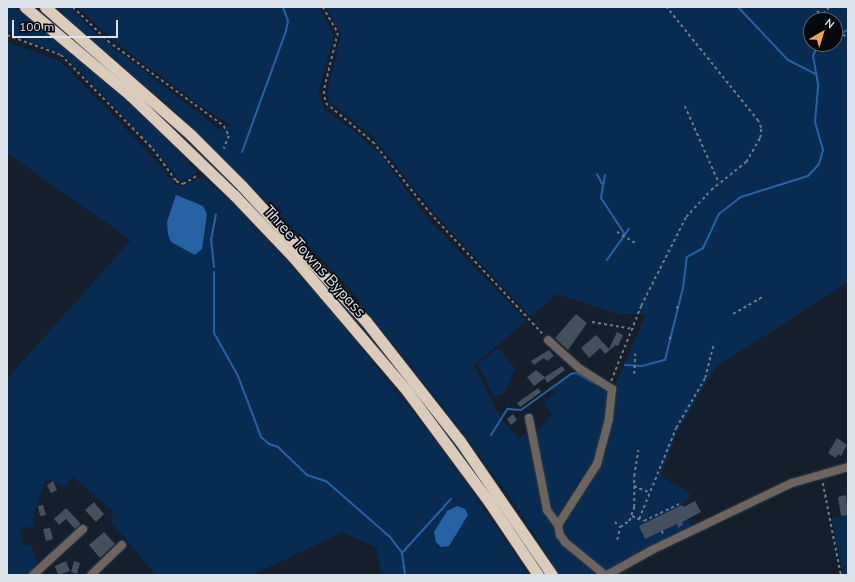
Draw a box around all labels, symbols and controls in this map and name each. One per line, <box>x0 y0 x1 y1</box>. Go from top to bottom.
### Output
scale bar <box>14 12 120 38</box>
north arrow <box>803 12 843 52</box>
text: N <box>822 15 837 31</box>
text: 100 m <box>19 19 54 34</box>
street label: Three Towns Bypass <box>260 201 370 321</box>

